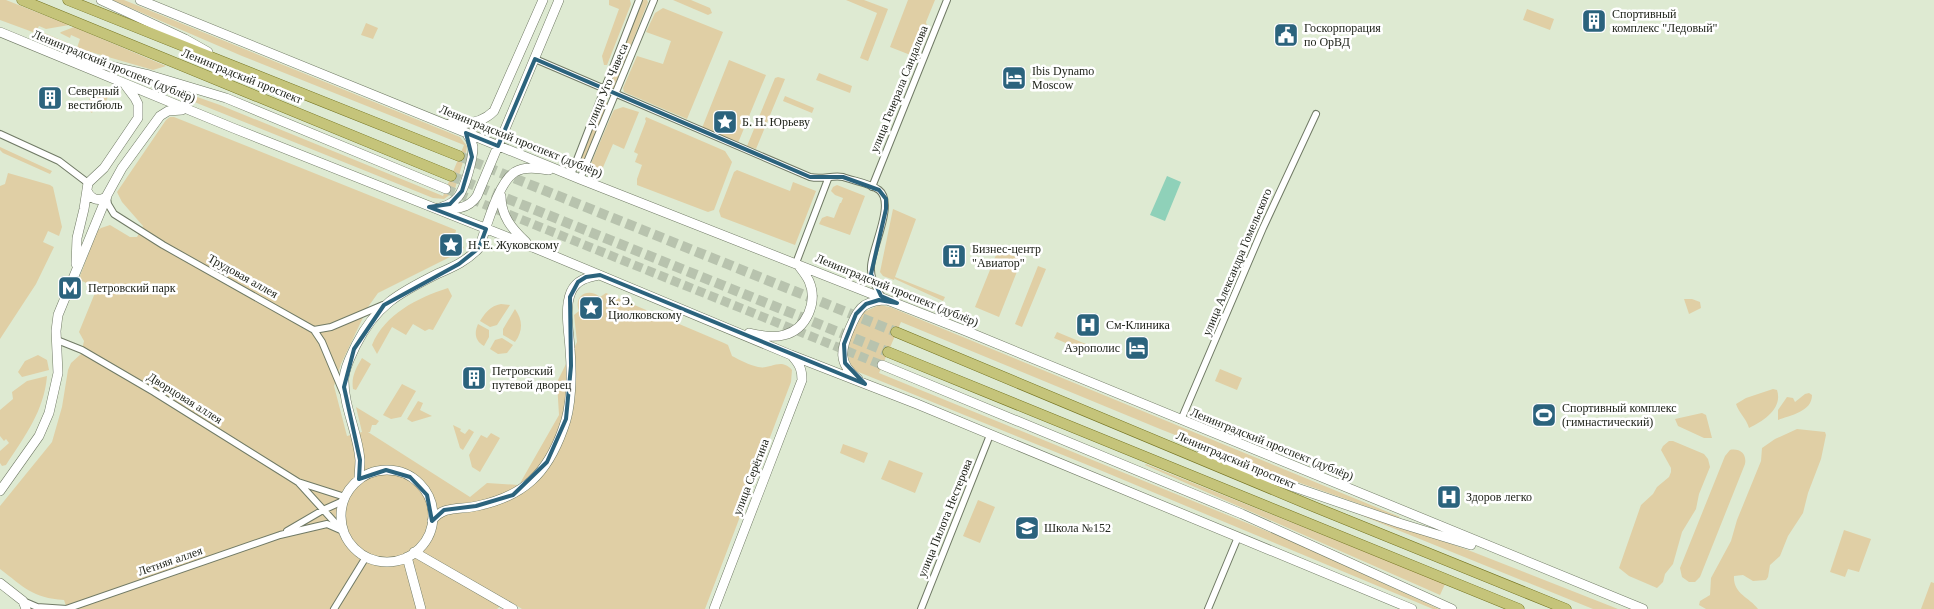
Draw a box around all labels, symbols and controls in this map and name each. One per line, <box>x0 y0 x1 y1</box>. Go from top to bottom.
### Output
place label: Спортивный комплекс "Ледовый" <box>1612 7 1718 35</box>
building icon: Спортивный комплекс "Ледовый" <box>1581 8 1607 34</box>
place label: Госкорпорация по ОрВД <box>1304 21 1381 49</box>
public building icon: Госкорпорация по ОрВД <box>1273 22 1299 48</box>
street label: улица Генерала Сандалова <box>867 23 931 154</box>
street label: Ленинградский проспект (дублёр) <box>30 27 198 105</box>
street label: улица Уго Чавеса <box>583 41 631 129</box>
street label: Ленинградский проспект <box>180 45 305 107</box>
place label: Ibis Dynamo Moscow <box>1032 64 1094 92</box>
hotel icon: Ibis Dynamo Moscow <box>1001 65 1027 91</box>
place label: Cеверный вестибюль <box>68 84 123 112</box>
building icon: Cеверный вестибюль <box>37 85 63 111</box>
street label: Ленинградский проспект (дублёр) <box>437 102 605 180</box>
place icon: Б. Н. Юрьеву <box>712 109 738 135</box>
place label: Б. Н. Юрьеву <box>742 115 810 129</box>
street label: улица Александра Гомельского <box>1199 186 1275 338</box>
place icon: Н. Е. Жуковскому <box>438 232 464 258</box>
place label: Н. Е. Жуковскому <box>468 238 559 252</box>
place label: Бизнес-центр "Авиатор" <box>972 242 1041 270</box>
building icon: Бизнес-центр "Авиатор" <box>941 243 967 269</box>
street label: Трудовая аллея <box>206 251 281 301</box>
street label: Ленинградский проспект (дублёр) <box>813 251 981 329</box>
metro station icon: Петровский парк <box>57 275 83 301</box>
place label: Петровский парк <box>88 281 176 295</box>
place label: К. Э. Циолковскому <box>608 294 682 322</box>
place icon: К. Э. Циолковскому <box>578 295 604 321</box>
hospital icon: См-Клиника <box>1075 312 1101 338</box>
place label: См-Клиника <box>1106 318 1171 332</box>
hotel icon: Аэрополис <box>1124 335 1150 361</box>
place label: Аэрополис <box>1064 341 1120 355</box>
place label: Петровский путевой дворец <box>492 364 572 392</box>
building icon: Петровский путевой дворец <box>461 365 487 391</box>
street label: Дворцовая аллея <box>145 369 225 427</box>
place label: Спортивный комплекс (гимнастический) <box>1562 401 1677 429</box>
sports icon: Спортивный комплекс (гимнастический) <box>1531 402 1557 428</box>
street label: Ленинградский проспект (дублёр) <box>1188 405 1356 483</box>
street label: Ленинградский проспект <box>1174 428 1298 492</box>
street label: улица Серёгина <box>730 436 772 517</box>
street label: улица Пилота Нестерова <box>915 456 975 579</box>
hospital icon: Здоров легко <box>1436 484 1462 510</box>
place label: Здоров легко <box>1466 490 1532 504</box>
school or university icon: Школа №152 <box>1014 515 1040 541</box>
place label: Школа №152 <box>1044 521 1111 535</box>
street label: Летняя аллея <box>136 543 205 579</box>

